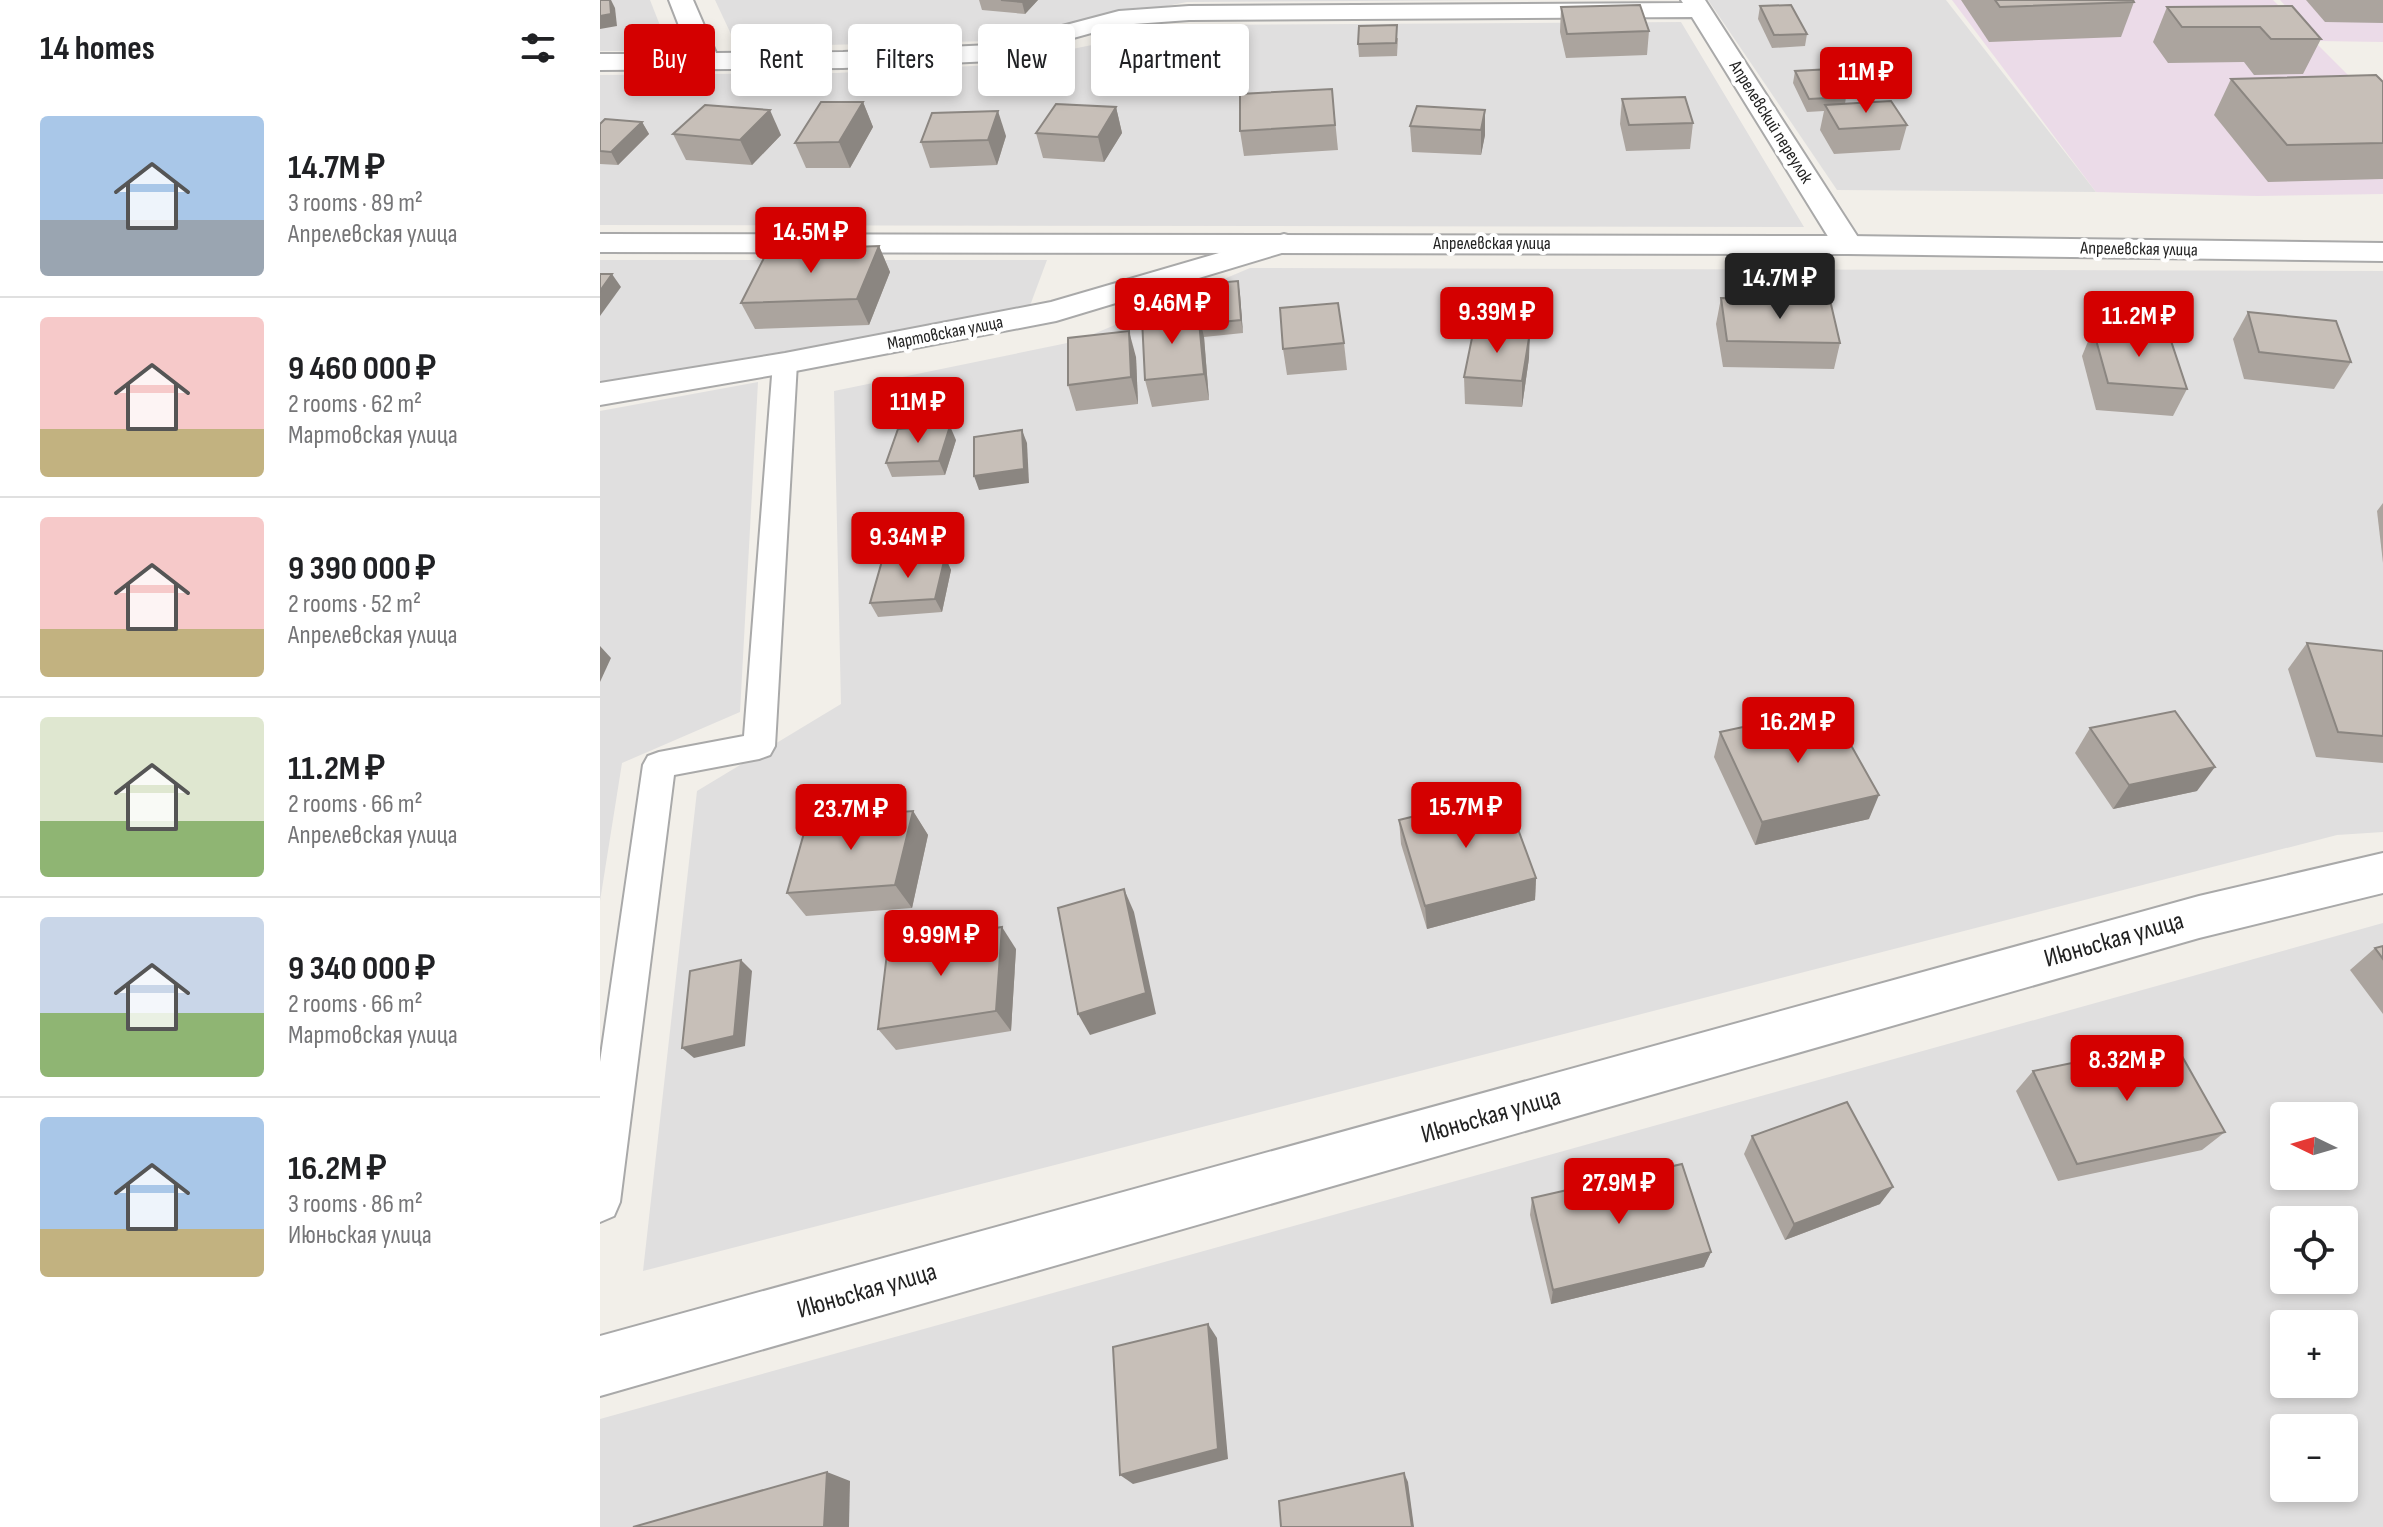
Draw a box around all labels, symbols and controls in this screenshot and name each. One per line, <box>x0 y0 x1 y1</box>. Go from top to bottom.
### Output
chip: Buy <box>624 24 715 96</box>
chip: Rent <box>731 24 832 96</box>
chip: Filters <box>848 24 962 96</box>
chip: New <box>978 24 1075 96</box>
chip: Apartment <box>1091 24 1249 96</box>
icon: filters <box>516 26 560 70</box>
text: 14 homes <box>40 28 155 69</box>
pin: 11M ₽ <box>1810 47 1922 115</box>
street label: Апрелевский переулок <box>1724 56 1817 187</box>
text: 11M ₽ <box>1838 57 1894 88</box>
text: 14.7M ₽ <box>288 147 385 188</box>
icon: home <box>104 148 200 244</box>
text: 3 rooms · 89 m² <box>288 188 423 219</box>
pin: 14.5M ₽ <box>737 207 885 275</box>
text: 14.5M ₽ <box>773 217 849 248</box>
text: Апрелевская улица <box>288 219 458 250</box>
street label: Апрелевская улица <box>1432 233 1551 254</box>
street label: Апрелевская улица <box>2079 237 2198 261</box>
pin: 14.7M ₽ <box>1706 253 1854 321</box>
text: 14.7M ₽ <box>1743 263 1817 294</box>
pin: 9.46M ₽ <box>1098 278 1246 346</box>
pin: 9.39M ₽ <box>1423 287 1571 355</box>
text: 9.46M ₽ <box>1133 288 1211 319</box>
pin: 11.2M ₽ <box>2065 291 2213 359</box>
text: 9.39M ₽ <box>1458 297 1536 328</box>
text: 11.2M ₽ <box>2102 301 2176 332</box>
street label: Мартовская улица <box>885 311 1005 355</box>
text: 9 460 000 ₽ <box>288 348 436 389</box>
icon: home <box>104 349 200 445</box>
pin: 11M ₽ <box>862 377 974 445</box>
text: 11M ₽ <box>890 387 946 418</box>
text: 2 rooms · 62 m² <box>288 389 422 420</box>
text: Мартовская улица <box>288 420 458 451</box>
pin: 9.34M ₽ <box>834 512 982 580</box>
text: 9.34M ₽ <box>869 522 947 553</box>
text: 9 390 000 ₽ <box>288 548 436 589</box>
icon: home <box>104 549 200 645</box>
text: 2 rooms · 52 m² <box>288 589 421 620</box>
text: Апрелевская улица <box>288 620 458 651</box>
pin: 16.2M ₽ <box>1724 697 1872 765</box>
text: 16.2M ₽ <box>1760 707 1836 738</box>
text: 11.2M ₽ <box>288 748 385 789</box>
icon: home <box>104 749 200 845</box>
pin: 15.7M ₽ <box>1392 782 1540 850</box>
pin: 23.7M ₽ <box>777 784 925 852</box>
text: 2 rooms · 66 m² <box>288 789 423 820</box>
text: 15.7M ₽ <box>1429 792 1503 823</box>
text: 23.7M ₽ <box>814 794 888 825</box>
text: Апрелевская улица <box>288 820 458 851</box>
street label: Июньская улица <box>2041 905 2187 975</box>
pin: 9.99M ₽ <box>867 910 1015 978</box>
text: 9.99M ₽ <box>902 920 980 951</box>
text: 9 340 000 ₽ <box>288 948 436 989</box>
icon: home <box>104 949 200 1045</box>
text: 2 rooms · 66 m² <box>288 989 423 1020</box>
text: Мартовская улица <box>288 1020 458 1051</box>
pin: 8.32M ₽ <box>2053 1035 2201 1103</box>
text: 8.32M ₽ <box>2089 1045 2165 1076</box>
street label: Июньская улица <box>1418 1081 1564 1151</box>
north arrow <box>2270 1102 2358 1190</box>
map controls <box>2270 1102 2358 1502</box>
text: 16.2M ₽ <box>288 1148 387 1189</box>
icon: home <box>104 1149 200 1245</box>
pin: 27.9M ₽ <box>1545 1158 1693 1226</box>
text: 27.9M ₽ <box>1582 1168 1656 1199</box>
text: 3 rooms · 86 m² <box>288 1189 423 1220</box>
button: locate <box>2270 1206 2358 1294</box>
text: Июньская улица <box>288 1220 432 1251</box>
street label: Июньская улица <box>794 1256 940 1326</box>
button: + <box>2270 1310 2358 1398</box>
button: − <box>2270 1414 2358 1502</box>

